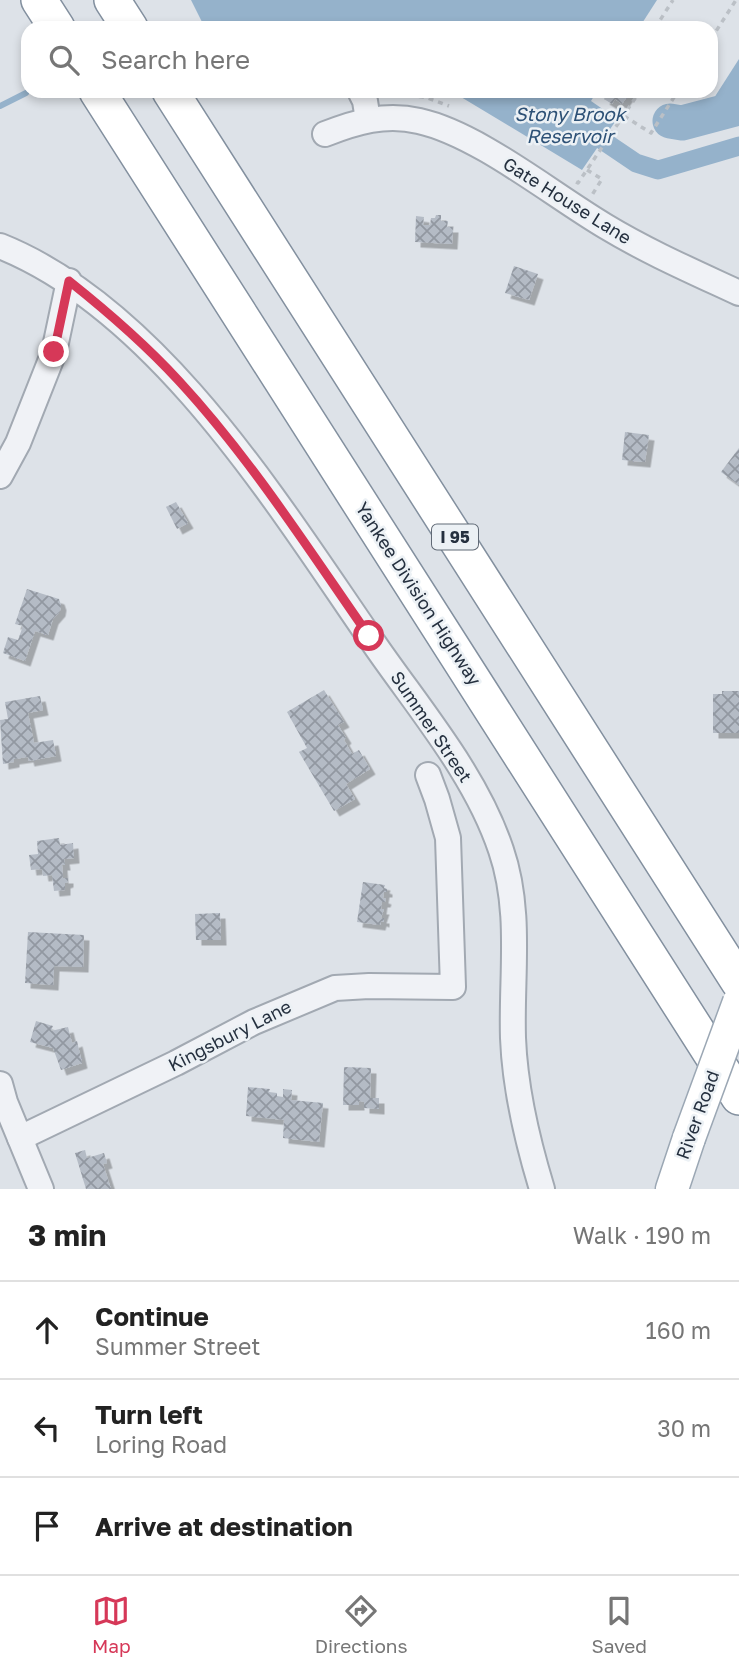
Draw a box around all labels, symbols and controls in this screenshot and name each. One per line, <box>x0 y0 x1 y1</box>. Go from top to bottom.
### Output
search box <box>21 21 718 98</box>
icon: search <box>45 41 83 79</box>
text: Search here <box>101 44 250 75</box>
water label: Stony Brook Reservoir <box>515 102 628 147</box>
street label: Gate House Lane <box>499 152 636 248</box>
route end <box>38 336 69 367</box>
street label: Yankee Division Highway <box>351 498 486 689</box>
road number: I 95 <box>432 524 478 550</box>
route start <box>353 620 384 651</box>
street label: Summer Street <box>386 667 477 786</box>
street label: Kingsbury Lane <box>164 995 295 1076</box>
street label: River Road <box>671 1067 723 1162</box>
text: 3 min <box>28 1217 106 1253</box>
text: Walk · 190 m <box>573 1221 711 1249</box>
text: Continue <box>95 1301 209 1332</box>
icon: ahead <box>28 1311 66 1349</box>
text: 160 m <box>646 1316 711 1344</box>
text: Summer Street <box>95 1332 261 1360</box>
text: Turn left <box>95 1399 203 1430</box>
icon: left <box>28 1409 66 1447</box>
text: 30 m <box>657 1414 711 1442</box>
text: Loring Road <box>95 1430 227 1458</box>
icon: arrive <box>28 1507 66 1545</box>
text: Arrive at destination <box>95 1511 353 1542</box>
tab: Map <box>92 1592 131 1657</box>
tab: Directions <box>315 1592 408 1657</box>
tab: Saved <box>592 1592 647 1657</box>

